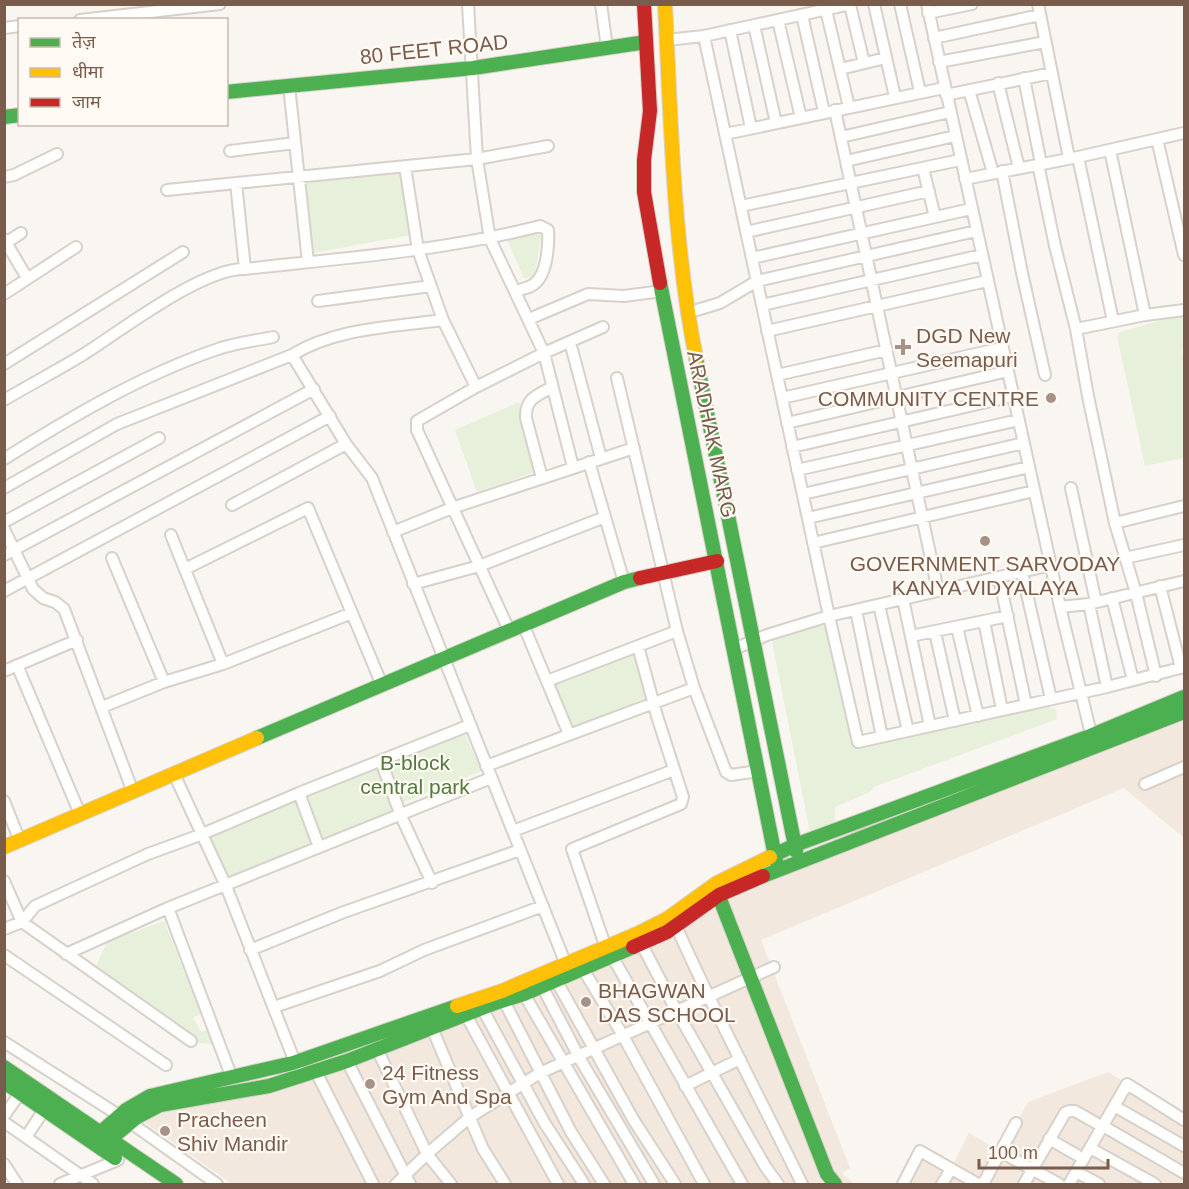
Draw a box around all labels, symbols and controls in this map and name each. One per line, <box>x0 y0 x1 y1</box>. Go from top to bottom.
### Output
legend <box>18 18 228 126</box>
street label: 80 FEET ROAD <box>359 30 509 68</box>
text: तेज़ <box>72 31 96 52</box>
text: धीमा <box>72 62 103 82</box>
text: जाम <box>72 92 102 112</box>
place label: DGD New Seemapuri <box>916 324 1018 371</box>
marker: DGD New Seemapuri <box>894 338 912 356</box>
street label: ARADHAK MARG <box>683 348 741 520</box>
place label: COMMUNITY CENTRE <box>818 387 1039 410</box>
marker: COMMUNITY CENTRE <box>1044 391 1058 405</box>
marker: GOVERNMENT SARVODAY KANYA VIDYALAYA <box>978 534 992 548</box>
place label: GOVERNMENT SARVODAY KANYA VIDYALAYA <box>850 552 1120 599</box>
park label: B-block central park <box>360 751 470 798</box>
place label: BHAGWAN DAS SCHOOL <box>598 979 736 1026</box>
marker: BHAGWAN DAS SCHOOL <box>579 995 593 1009</box>
place label: 24 Fitness Gym And Spa <box>382 1061 512 1108</box>
marker: 24 Fitness Gym And Spa <box>363 1077 377 1091</box>
place label: Pracheen Shiv Mandir <box>177 1108 288 1155</box>
marker: Pracheen Shiv Mandir <box>158 1124 172 1138</box>
scale bar <box>979 1132 1108 1170</box>
text: 100 m <box>988 1143 1038 1163</box>

